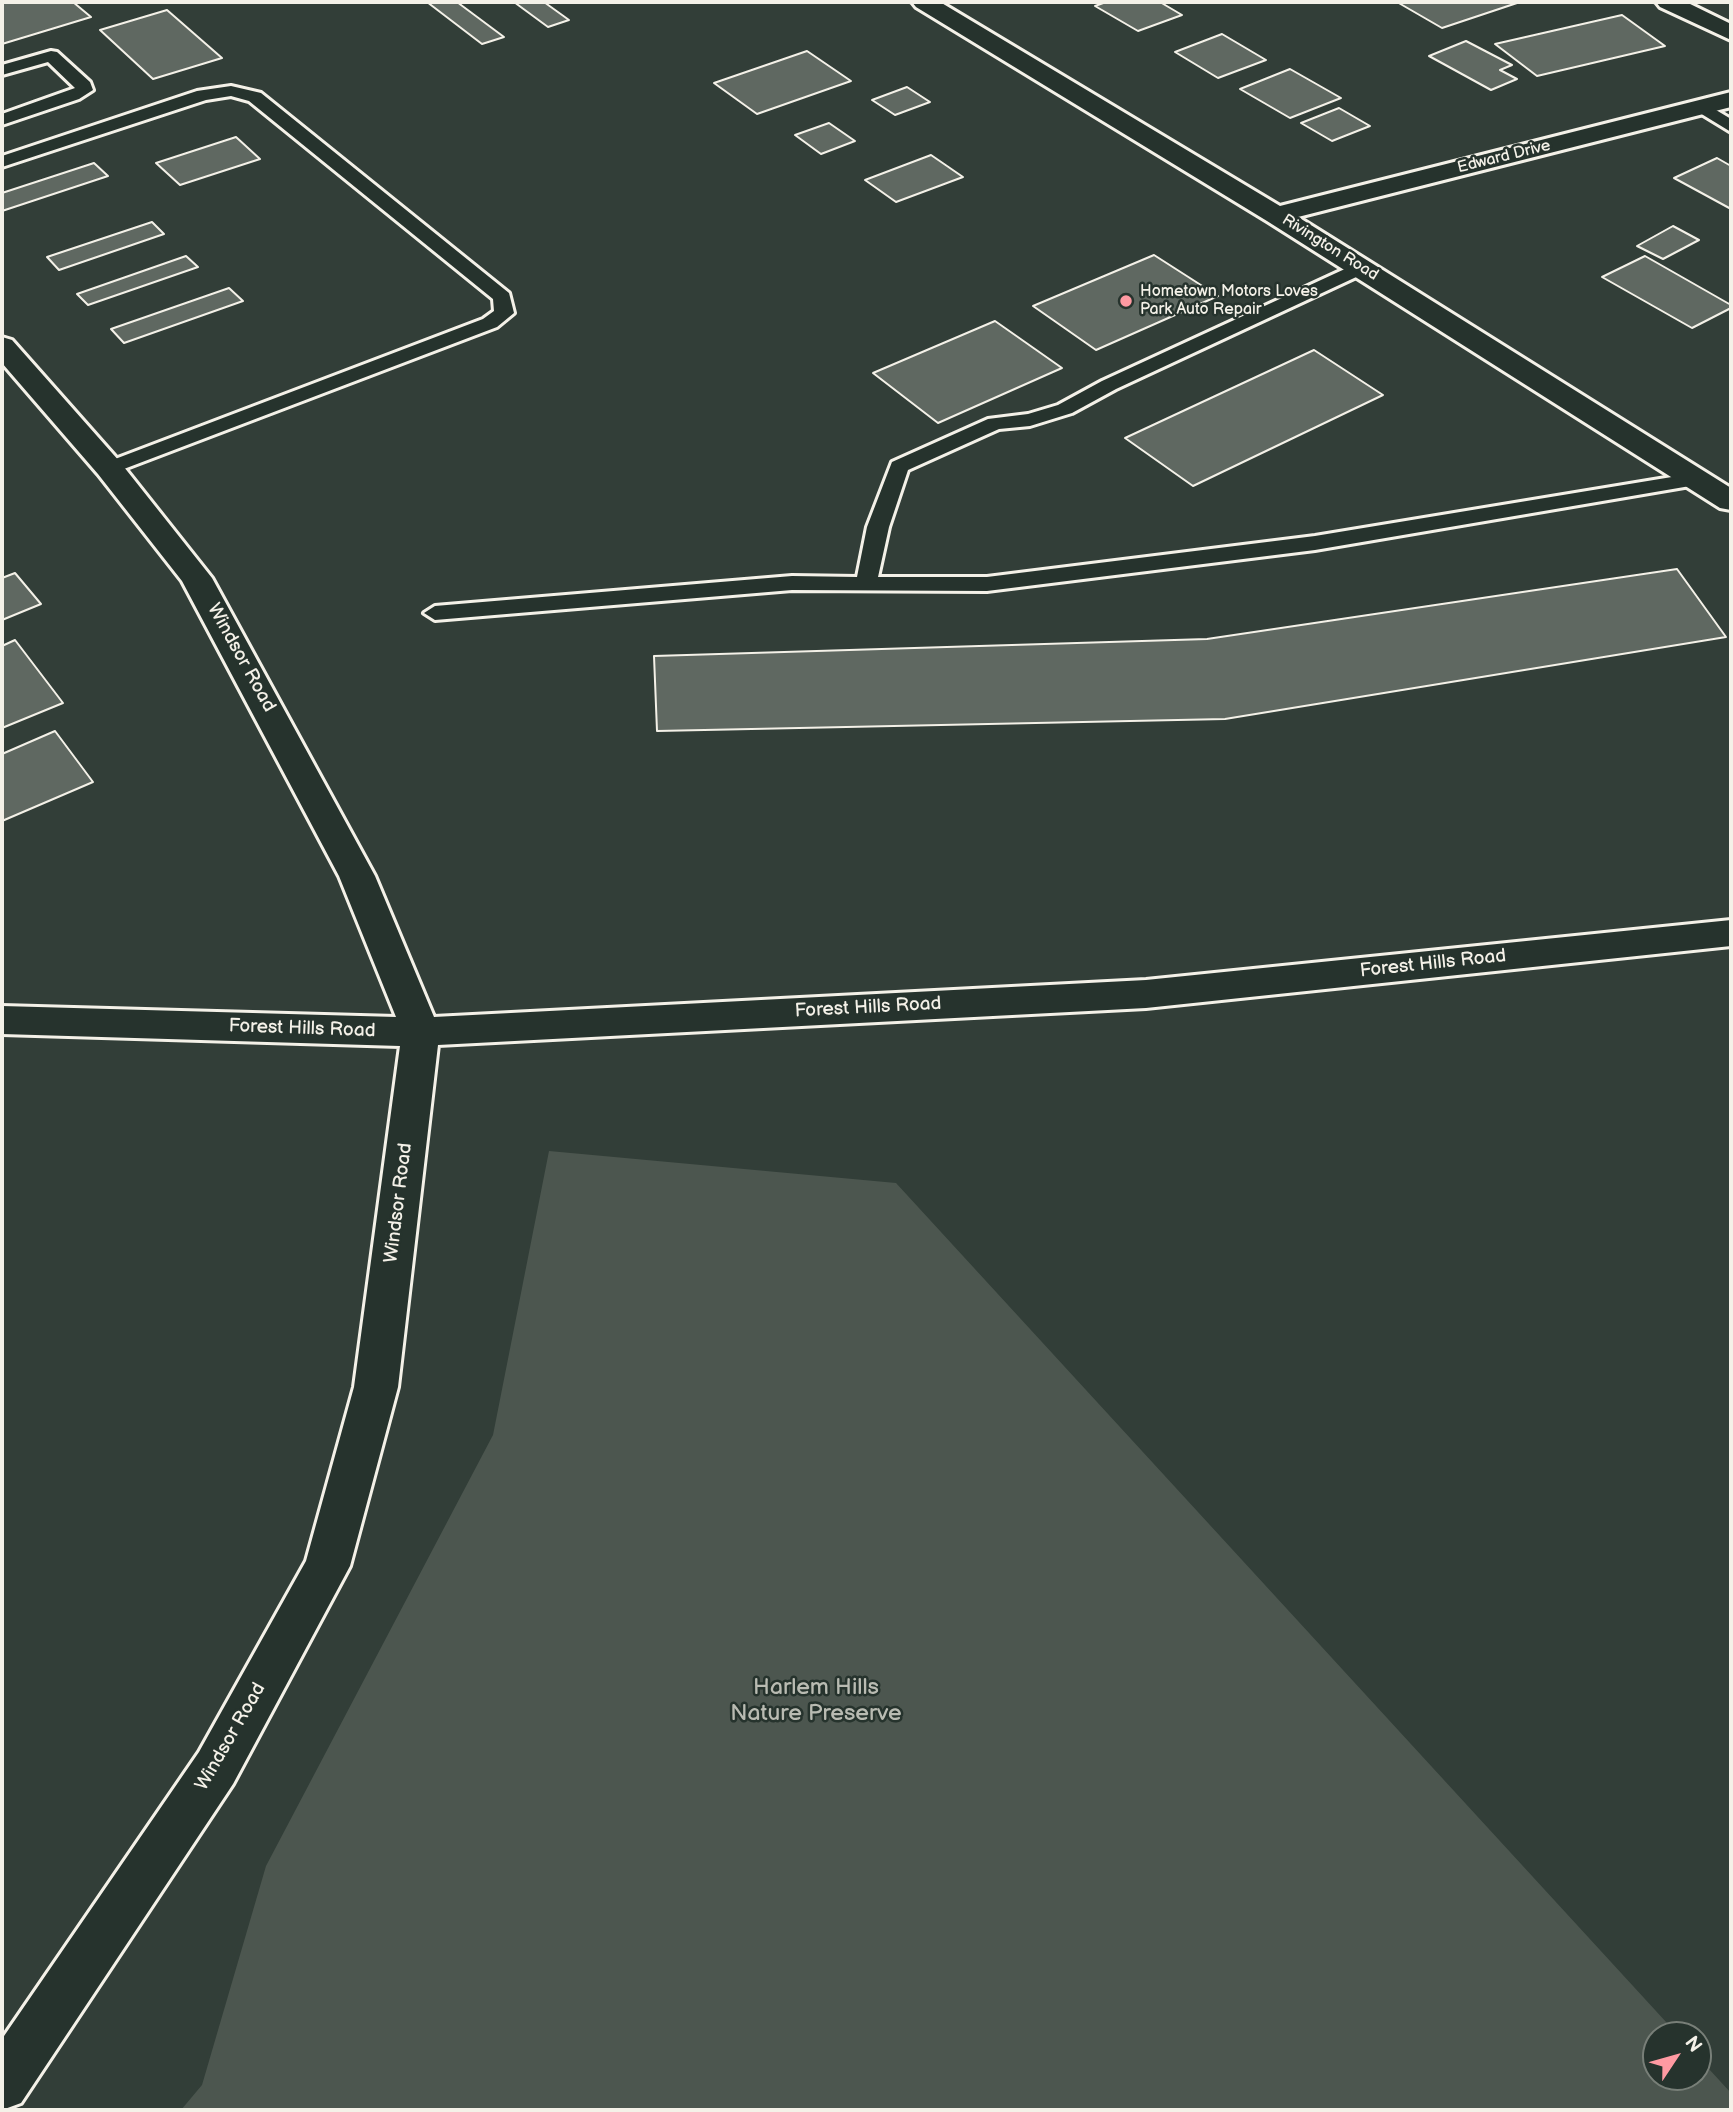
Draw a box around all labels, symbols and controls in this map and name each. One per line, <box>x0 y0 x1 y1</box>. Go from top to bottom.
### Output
street label: Edward Drive <box>1455 136 1553 178</box>
street label: Rivington Road <box>1278 211 1382 285</box>
place label: Hometown Motors Loves Park Auto Repair <box>1140 282 1318 320</box>
marker: Hometown Motors Loves Park Auto Repair <box>1118 293 1134 309</box>
street label: Windsor Road <box>202 600 280 716</box>
street label: Forest Hills Road <box>1359 945 1507 983</box>
street label: Forest Hills Road <box>794 993 942 1023</box>
street label: Forest Hills Road <box>228 1015 376 1043</box>
street label: Windsor Road <box>380 1142 418 1264</box>
park label: Harlem Hills Nature Preserve <box>730 1674 902 1728</box>
street label: Windsor Road <box>191 1679 271 1795</box>
north arrow <box>1642 2021 1712 2091</box>
text: N <box>1679 2032 1706 2057</box>

